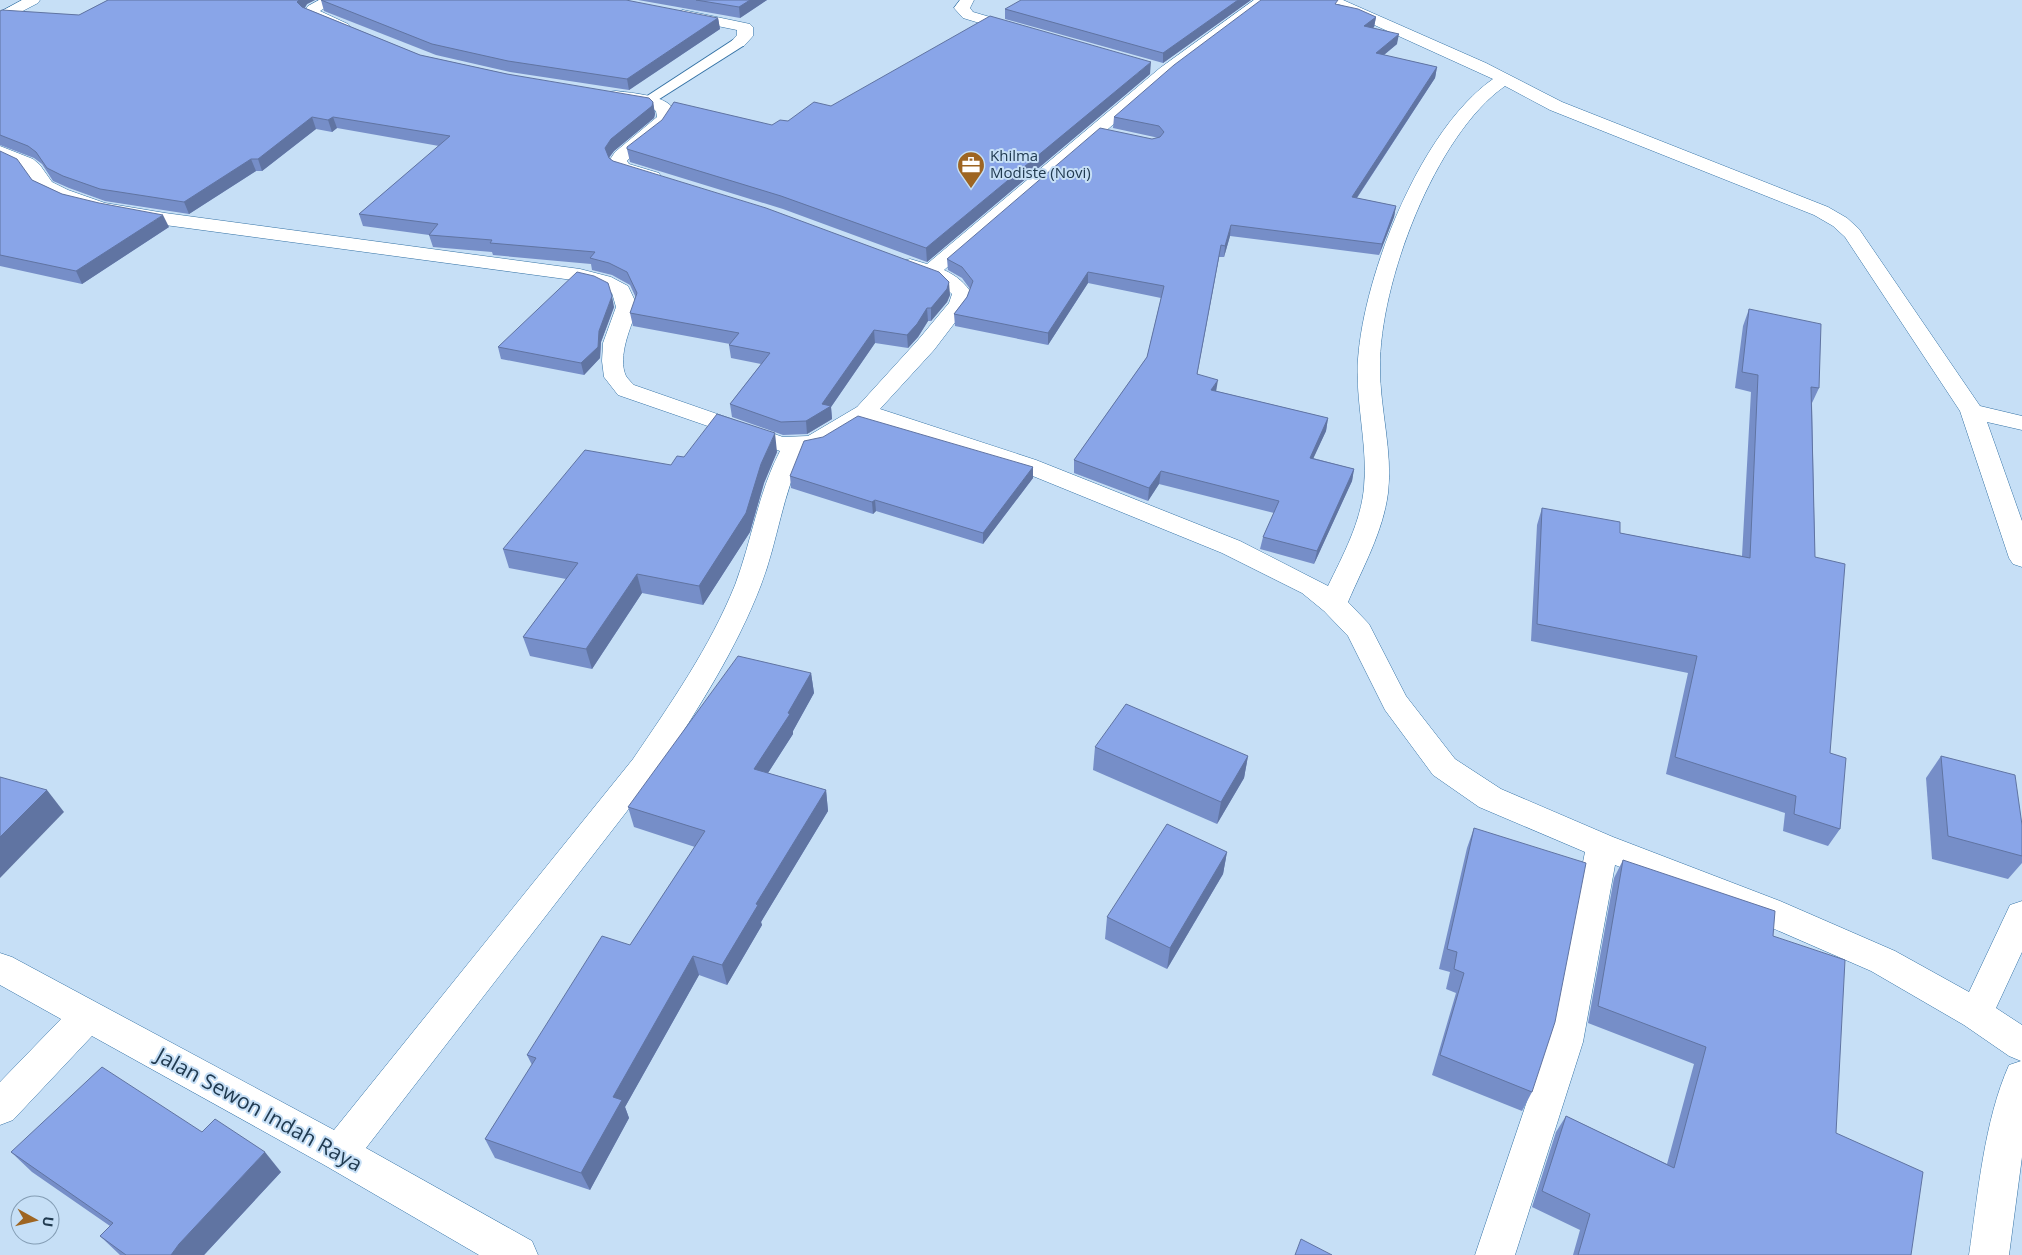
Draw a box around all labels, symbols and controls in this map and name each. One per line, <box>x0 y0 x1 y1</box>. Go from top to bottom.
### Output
place label: Khilma Modiste (Novi) <box>990 145 1091 182</box>
office icon: Khilma Modiste (Novi) <box>956 150 986 189</box>
street label: Jalan Sewon Indah Raya <box>150 1040 368 1178</box>
north arrow <box>10 1195 60 1245</box>
text: U <box>38 1215 59 1228</box>

